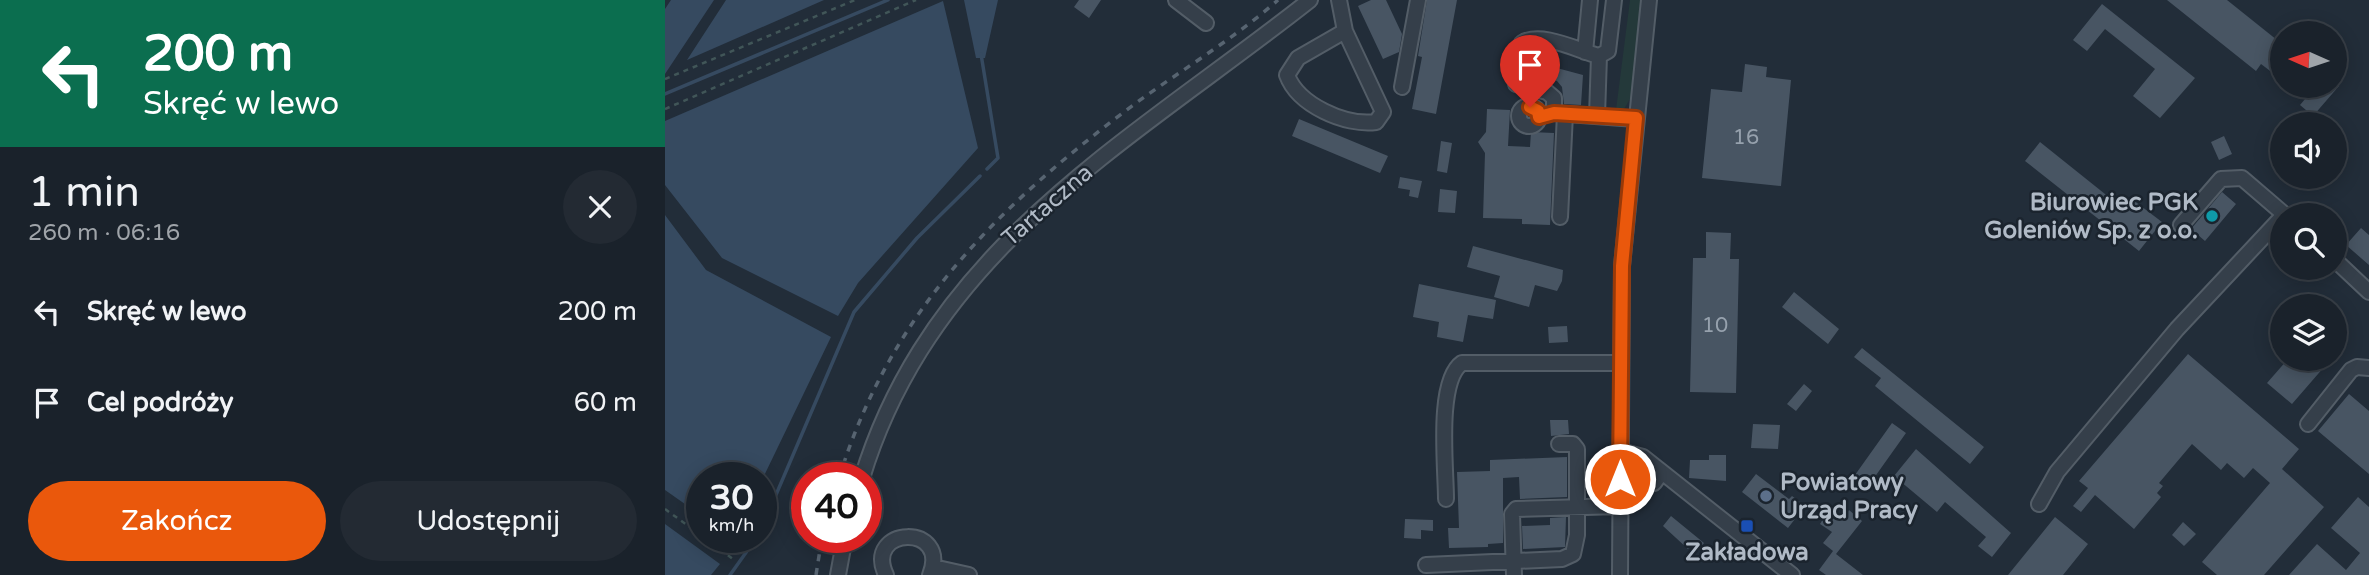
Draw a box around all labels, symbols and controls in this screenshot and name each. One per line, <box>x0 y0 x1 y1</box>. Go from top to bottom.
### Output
north arrow <box>2270 21 2347 98</box>
map controls <box>2270 21 2347 371</box>
text: 200 m <box>143 25 293 84</box>
icon: left <box>28 28 119 119</box>
pin <box>1500 35 1560 107</box>
icon: arrive <box>1511 46 1549 84</box>
text: Skręć w lewo <box>143 85 339 123</box>
button: sound <box>2270 112 2347 189</box>
house number: 16 <box>1733 125 1759 150</box>
street label: Tartaczna <box>996 158 1099 253</box>
text: 1 min <box>28 167 140 218</box>
button: close <box>563 170 637 244</box>
place label: Biurowiec PGK Goleniów Sp. z o.o. <box>1984 188 2198 245</box>
button: search <box>2270 203 2347 280</box>
marker: Biurowiec PGK Goleniów Sp. z o.o. <box>2204 208 2220 224</box>
text: 260 m · 06:16 <box>28 219 180 247</box>
icon: left <box>28 293 66 331</box>
button: layers <box>2270 294 2347 371</box>
text: Skręć w lewo <box>87 296 247 327</box>
text: 200 m <box>557 296 637 327</box>
house number: 10 <box>1702 313 1728 338</box>
icon: arrive <box>28 384 66 422</box>
text: Cel podróży <box>87 387 234 418</box>
text: 60 m <box>574 387 637 418</box>
position arrow <box>1583 442 1657 516</box>
speed limit sign: 40 <box>791 462 882 553</box>
place label: Powiatowy Urząd Pracy <box>1780 468 1918 525</box>
text: 30 <box>710 477 753 519</box>
button: Zakończ <box>28 481 326 561</box>
button: Udostępnij <box>340 481 637 561</box>
marker: Powiatowy Urząd Pracy <box>1758 488 1774 504</box>
text: km/h <box>709 514 754 536</box>
marker: Zakładowa <box>1739 518 1755 534</box>
place label: Zakładowa <box>1685 538 1809 567</box>

